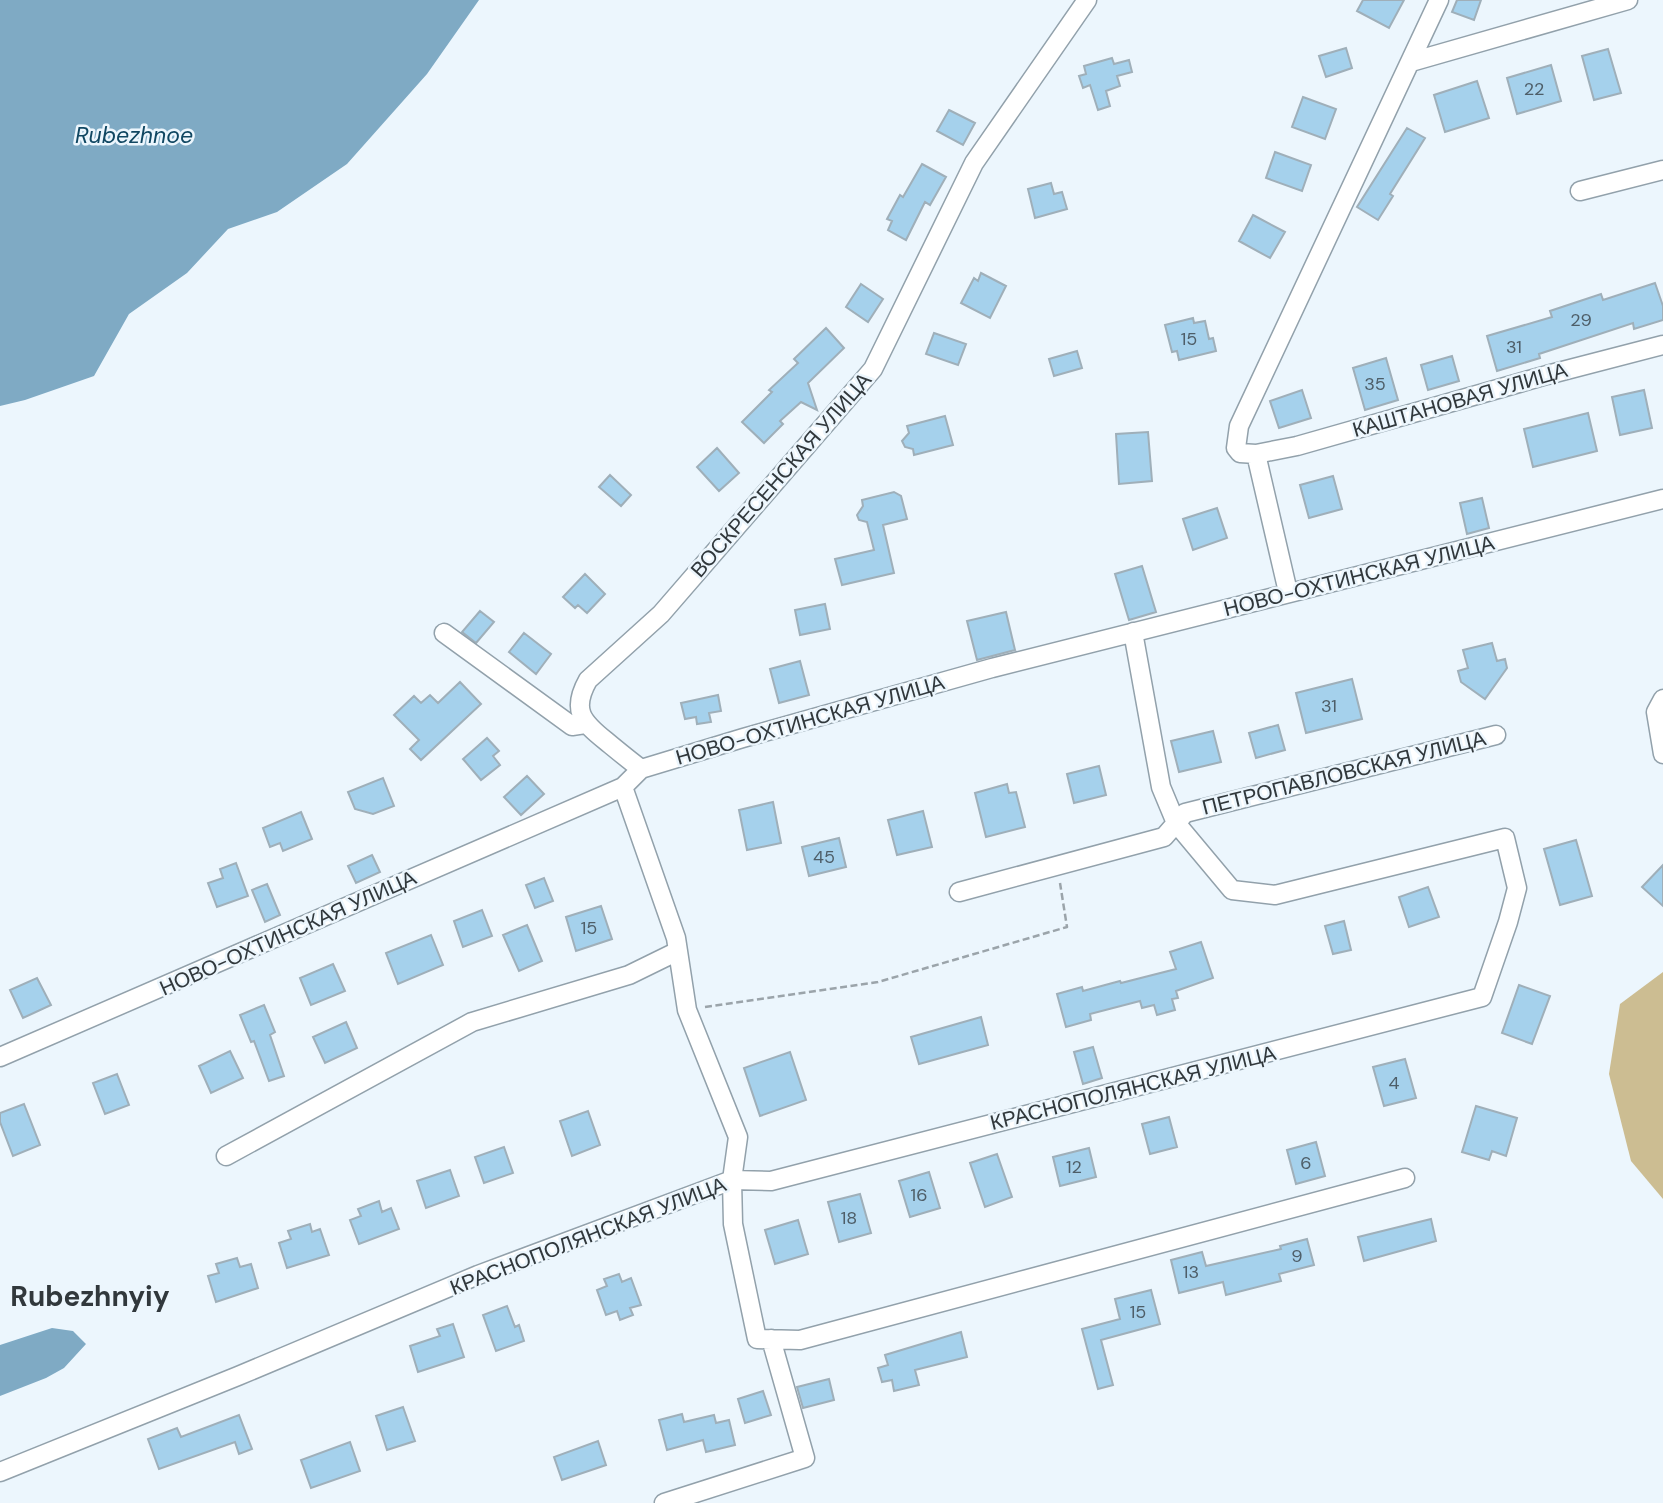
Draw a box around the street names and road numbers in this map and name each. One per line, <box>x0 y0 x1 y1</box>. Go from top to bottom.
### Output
street label: КАШТАНОВАЯ УЛИЦА <box>1349 356 1571 444</box>
street label: ВОСКРЕСЕНСКАЯ УЛИЦА <box>684 367 878 583</box>
street label: НОВО-ОХТИНСКАЯ УЛИЦА <box>1221 529 1497 623</box>
street label: НОВО-ОХТИНСКАЯ УЛИЦА <box>672 668 948 772</box>
street label: ПЕТРОПАВЛОВСКАЯ УЛИЦА <box>1199 724 1489 822</box>
street label: НОВО-ОХТИНСКАЯ УЛИЦА <box>155 864 421 1002</box>
street label: КРАСНОПОЛЯНСКАЯ УЛИЦА <box>987 1039 1279 1137</box>
street label: КРАСНОПОЛЯНСКАЯ УЛИЦА <box>446 1170 730 1302</box>

